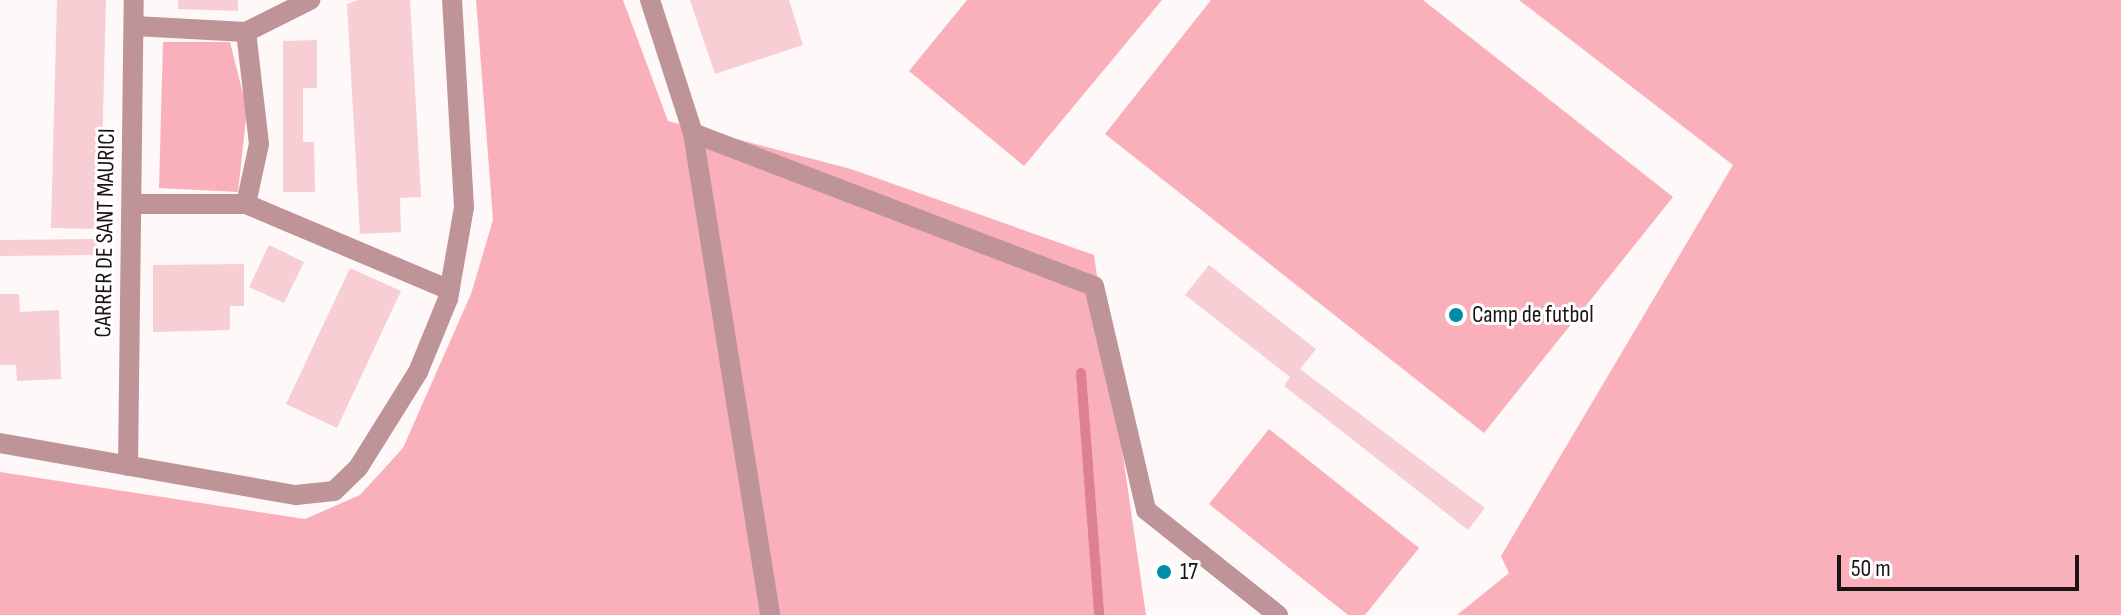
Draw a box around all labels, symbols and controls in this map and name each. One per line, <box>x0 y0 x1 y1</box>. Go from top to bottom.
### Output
street label: CARRER DE SANT MAURICI <box>89 128 121 338</box>
place label: Camp de futbol <box>1472 301 1594 329</box>
marker: Camp de futbol <box>1447 306 1465 324</box>
scale bar <box>1841 539 2083 589</box>
text: 50 m <box>1851 554 1891 583</box>
place label: 17 <box>1180 558 1198 586</box>
marker: 17 <box>1155 563 1173 581</box>

